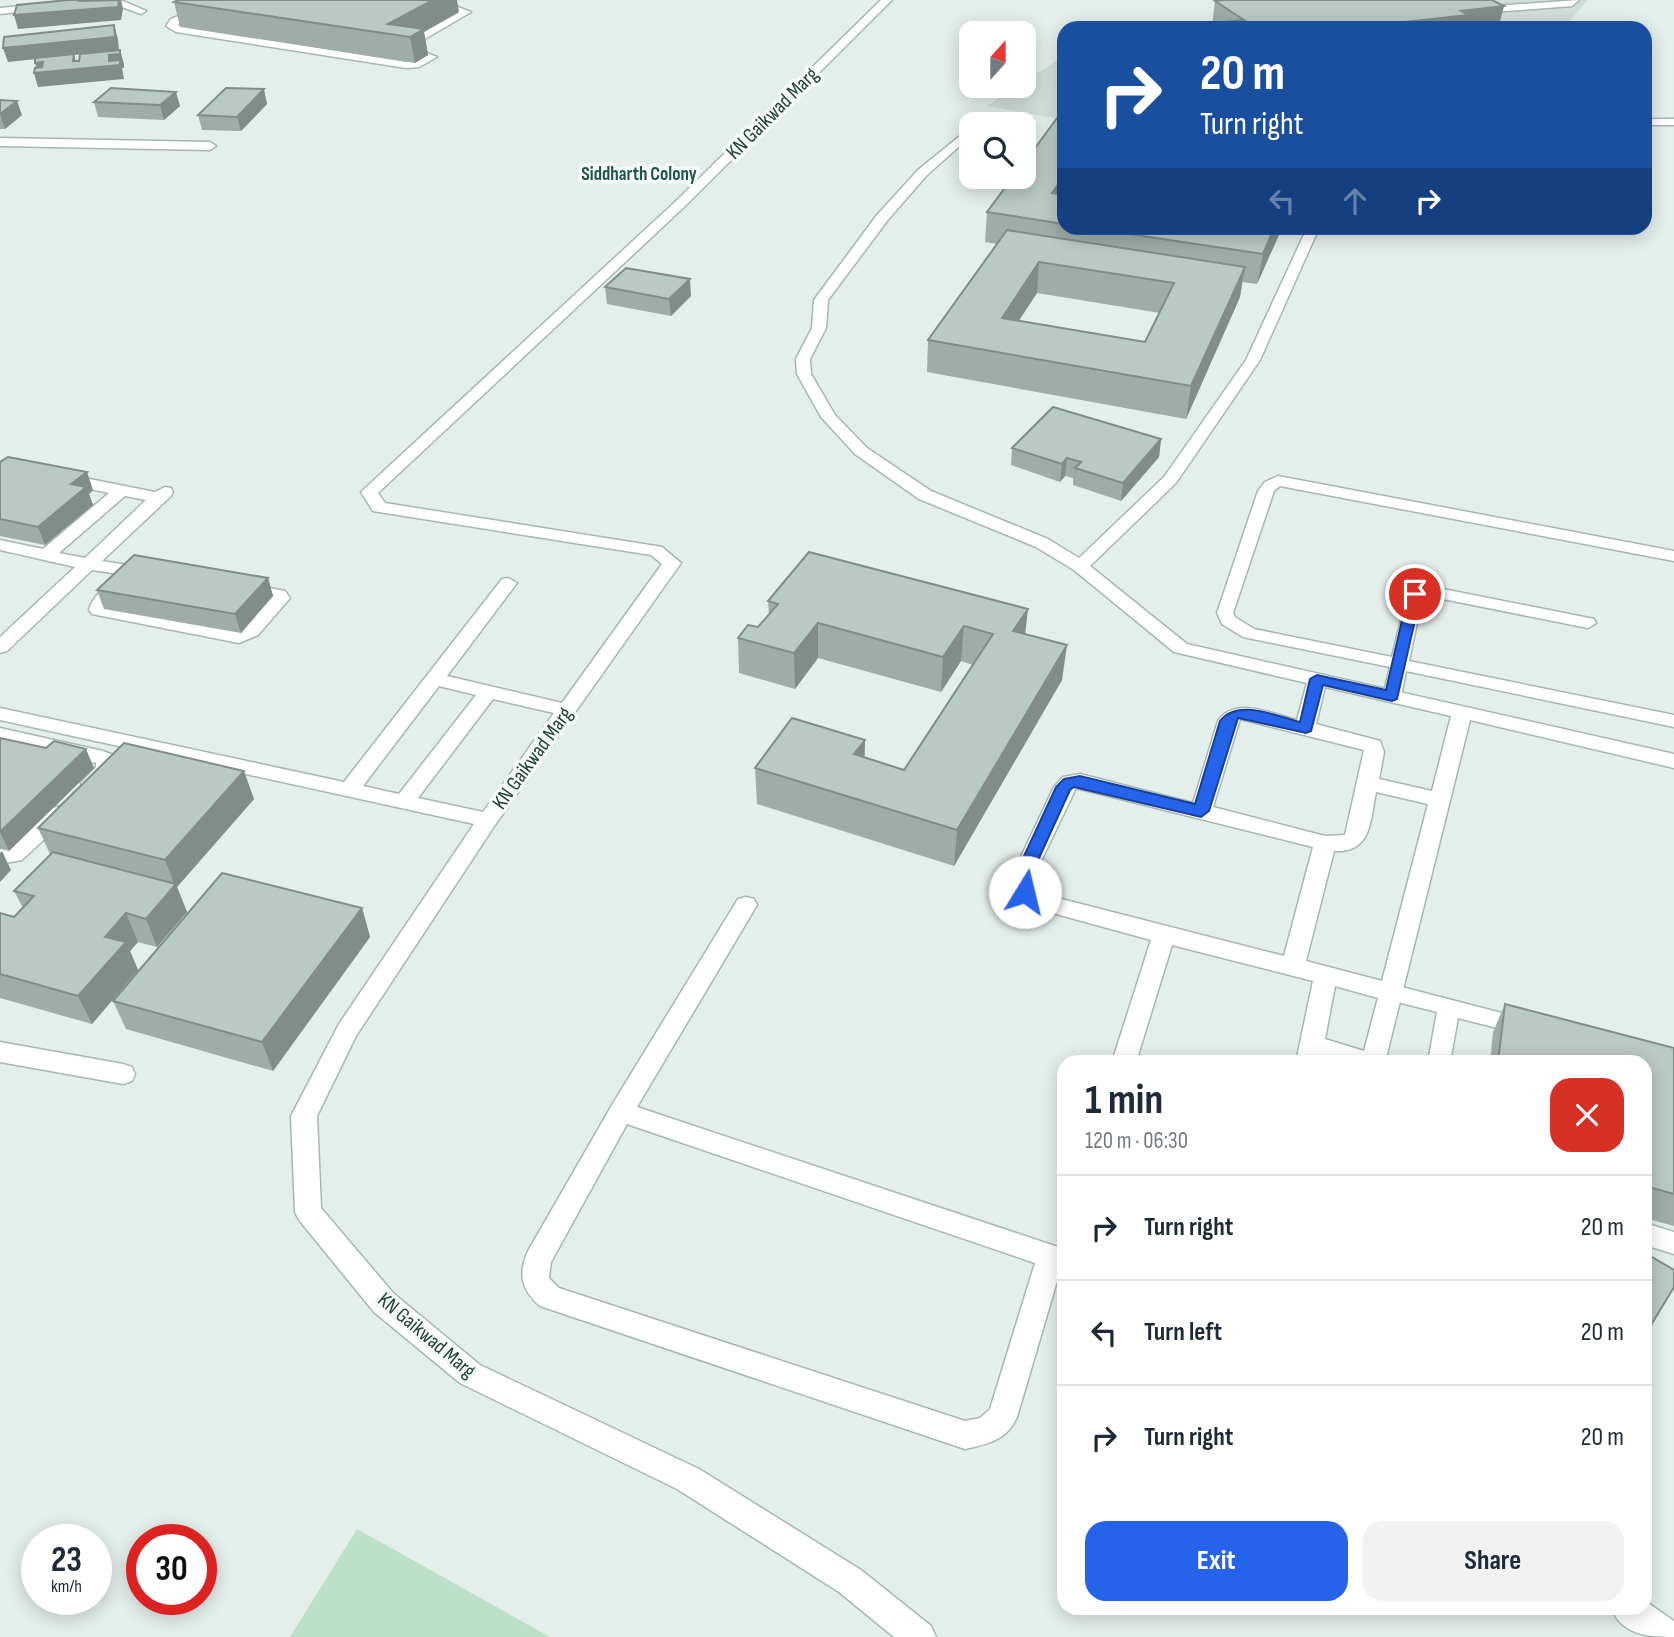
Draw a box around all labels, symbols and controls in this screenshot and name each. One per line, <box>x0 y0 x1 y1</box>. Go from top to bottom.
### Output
north arrow <box>959 21 1036 98</box>
map controls <box>959 21 1036 189</box>
text: 20 m <box>1200 45 1285 104</box>
icon: right <box>1085 49 1176 140</box>
street label: KN Gaikwad Marg <box>721 62 824 165</box>
text: Turn right <box>1200 105 1304 144</box>
button: search <box>959 112 1036 189</box>
district label: Siddharth Colony <box>581 163 697 186</box>
icon: left <box>1263 182 1301 220</box>
icon: ahead <box>1336 182 1374 220</box>
icon: right <box>1409 182 1447 220</box>
pin <box>1385 564 1445 624</box>
icon: arrive <box>1396 575 1434 613</box>
street label: KN Gaikwad Marg <box>487 702 578 814</box>
position arrow <box>988 855 1062 929</box>
text: 1 min <box>1085 1075 1163 1126</box>
button: close <box>1550 1078 1624 1152</box>
text: 120 m · 06:30 <box>1085 1127 1188 1155</box>
icon: right <box>1085 1209 1123 1247</box>
text: Turn right <box>1144 1212 1233 1243</box>
text: 20 m <box>1581 1212 1624 1243</box>
street label: KN Gaikwad Marg <box>373 1287 481 1384</box>
icon: left <box>1085 1314 1123 1352</box>
text: Turn left <box>1144 1317 1222 1348</box>
text: 20 m <box>1581 1317 1624 1348</box>
icon: right <box>1085 1419 1123 1457</box>
text: Turn right <box>1144 1422 1233 1453</box>
text: 20 m <box>1581 1422 1624 1453</box>
button: Exit <box>1085 1521 1348 1601</box>
button: Share <box>1362 1521 1624 1601</box>
speed limit sign: 30 <box>126 1524 217 1615</box>
text: 23 <box>51 1539 82 1582</box>
text: km/h <box>51 1576 82 1597</box>

